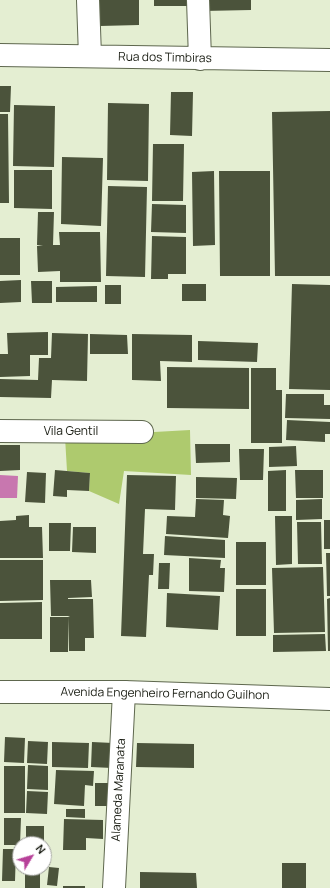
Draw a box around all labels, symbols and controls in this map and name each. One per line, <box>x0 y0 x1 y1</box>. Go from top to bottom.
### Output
street label: Rua dos Timbiras <box>118 50 212 66</box>
street label: Vila Gentil <box>44 425 98 439</box>
street label: Avenida Engenheiro Fernando Guilhon <box>60 685 270 703</box>
street label: Alameda Maranata <box>109 738 129 842</box>
north arrow <box>12 836 52 876</box>
text: N <box>33 841 49 857</box>

